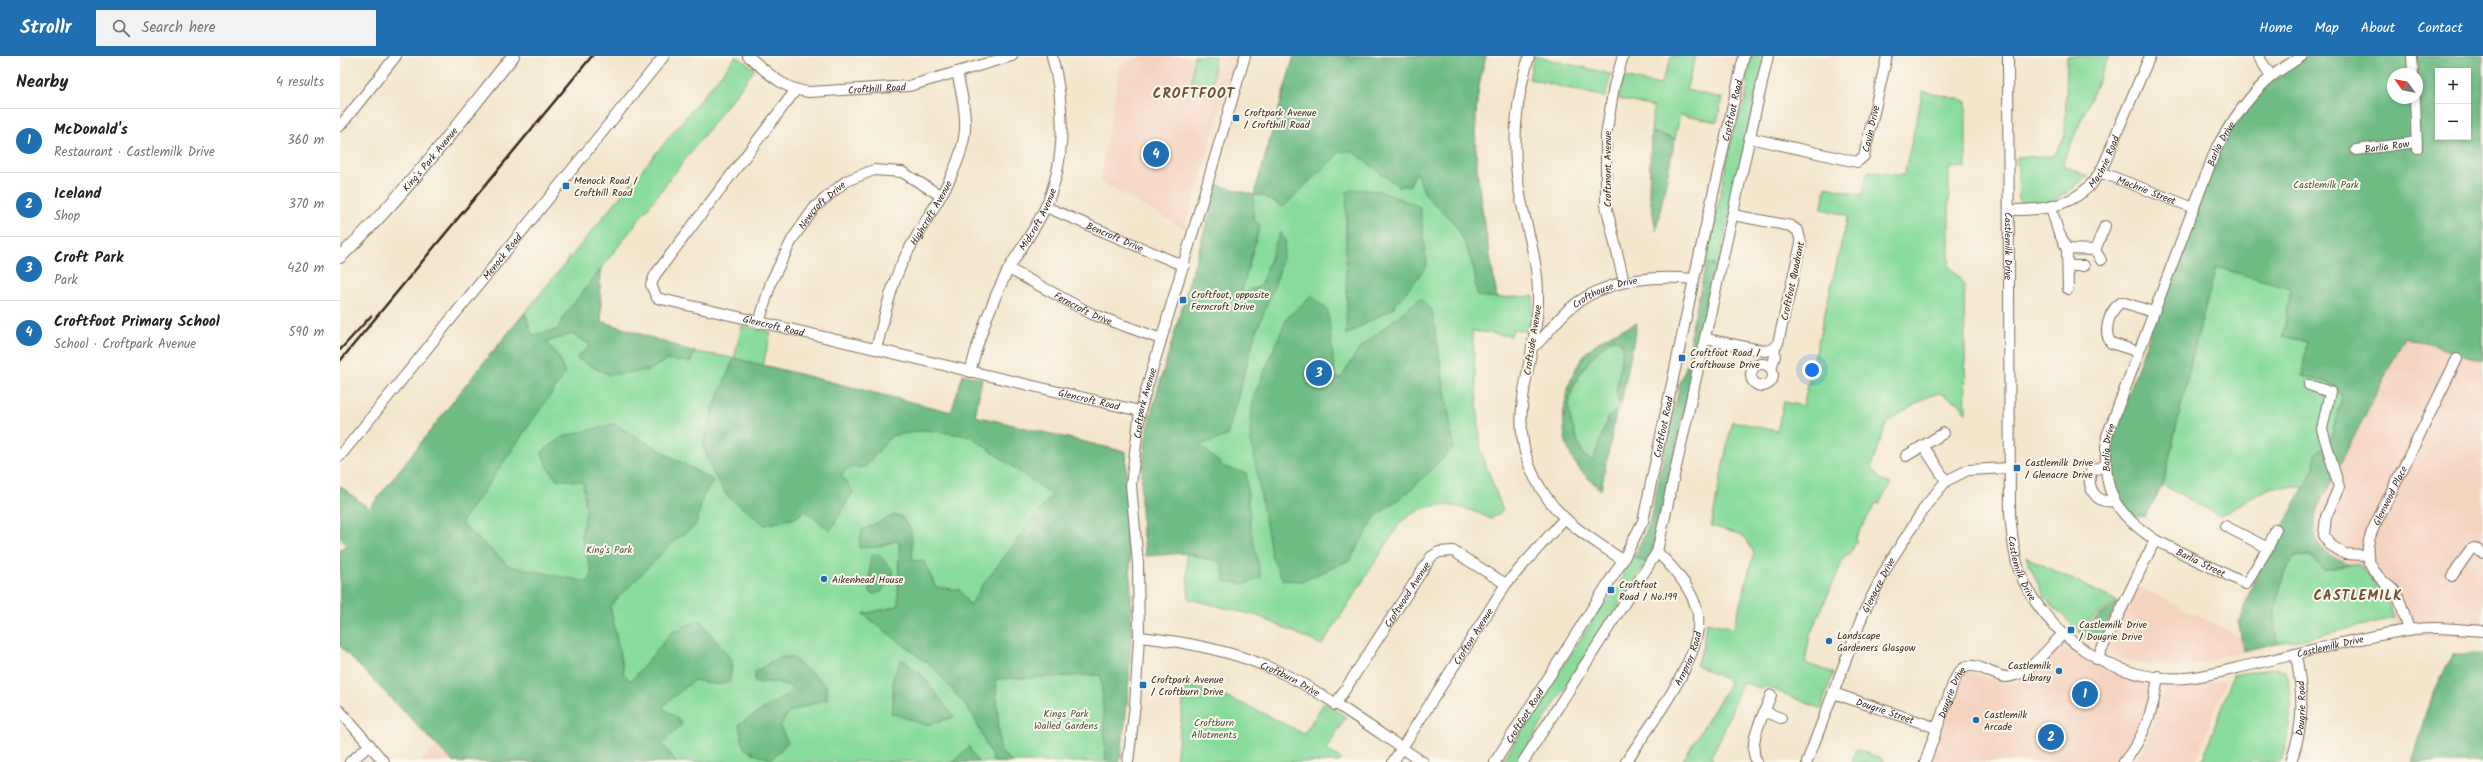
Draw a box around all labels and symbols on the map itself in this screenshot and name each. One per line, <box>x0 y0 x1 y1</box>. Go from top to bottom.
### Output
north arrow <box>2387 68 2423 104</box>
street label: Croftfoot Road <box>1718 78 1748 143</box>
street label: Crofthill Road <box>847 79 907 99</box>
district label: CROFTFOOT <box>1153 83 1236 105</box>
street label: Cavin Drive <box>1858 103 1885 154</box>
place label: Croftpark Avenue / Crofthill Road <box>1244 105 1317 133</box>
marker: Croftpark Avenue / Crofthill Road <box>1231 113 1241 123</box>
street label: Barlia Drive <box>2203 118 2240 169</box>
street label: King's Park Avenue <box>399 123 463 195</box>
street label: Croftmont Avenue <box>1600 130 1616 207</box>
street label: Machrie Road <box>2084 132 2124 192</box>
street label: Barlia Row <box>2363 136 2411 158</box>
pin: 4 <box>1143 139 1169 169</box>
street label: Machrie Street <box>2115 172 2178 209</box>
place label: Menock Road / Crofthill Road <box>574 173 638 201</box>
street label: Newcroft Drive <box>795 177 850 233</box>
street label: Highcroft Avenue <box>906 177 957 248</box>
park label: Castlemilk Park <box>2293 177 2359 193</box>
marker: Menock Road / Crofthill Road <box>561 181 571 191</box>
street label: Midcroft Avenue <box>1015 186 1061 254</box>
street label: Castlemilk Drive <box>2000 212 2016 281</box>
street label: Bencroft Drive <box>1083 218 1146 257</box>
street label: Menock Road <box>479 230 527 284</box>
street label: Croftfoot Quadrant <box>1777 240 1809 322</box>
street label: Crofthouse Drive <box>1569 273 1639 313</box>
place label: Croftfoot, opposite Ferncroft Drive <box>1191 287 1270 315</box>
street label: Ferncroft Drive <box>1051 288 1115 330</box>
marker: Croftfoot, opposite Ferncroft Drive <box>1178 295 1188 305</box>
street label: Croftside Avenue <box>1520 303 1547 376</box>
street label: Glencroft Road <box>741 311 807 341</box>
place label: Croftfoot Road / Crofthouse Drive <box>1690 345 1761 373</box>
marker: Croftfoot Road / Crofthouse Drive <box>1677 353 1687 363</box>
pin: 3 <box>1306 358 1332 388</box>
your location <box>1802 360 1822 380</box>
street label: Croftpark Avenue <box>1130 366 1161 440</box>
street label: Glencroft Road <box>1057 385 1122 415</box>
street label: Croftfoot Road <box>1650 394 1678 459</box>
street label: Barlia Drive <box>2099 421 2120 472</box>
place label: Castlemilk Drive / Glenacre Drive <box>2025 455 2094 483</box>
marker: Castlemilk Drive / Glenacre Drive <box>2012 463 2022 473</box>
street label: Glenwood Place <box>2369 463 2412 529</box>
street label: Castlemilk Drive <box>2003 535 2040 605</box>
park label: King's Park <box>586 542 632 558</box>
street label: Barlia Street <box>2173 544 2228 582</box>
street label: Glenacre Drive <box>1858 554 1900 616</box>
street label: Croftwood Avenue <box>1380 558 1435 631</box>
place label: Aikenhead House <box>832 572 904 588</box>
marker: Aikenhead House <box>819 574 829 584</box>
place label: Croftfoot Road / No.199 <box>1619 577 1677 605</box>
marker: Croftfoot Road / No.199 <box>1606 585 1616 595</box>
district label: CASTLEMILK <box>2313 585 2403 607</box>
street label: Crofton Avenue <box>1450 605 1498 668</box>
place label: Castlemilk Drive / Dougrie Drive <box>2079 617 2148 645</box>
marker: Castlemilk Drive / Dougrie Drive <box>2066 625 2076 635</box>
place label: Landscape Gardeners Glasgow <box>1837 628 1916 656</box>
street label: Arnprior Road <box>1670 629 1707 689</box>
street label: Castlemilk Drive <box>2295 631 2366 662</box>
marker: Landscape Gardeners Glasgow <box>1824 636 1834 646</box>
street label: Croftburn Drive <box>1258 658 1323 701</box>
place label: Castlemilk Library <box>2008 658 2051 686</box>
street label: Dougrie Drive <box>1934 662 1970 721</box>
marker: Castlemilk Library <box>2054 666 2064 676</box>
place label: Croftpark Avenue / Croftburn Drive <box>1151 672 1224 700</box>
pin: 1 <box>2072 679 2098 709</box>
street label: Dougrie Road <box>2292 679 2310 737</box>
marker: Croftpark Avenue / Croftburn Drive <box>1138 680 1148 690</box>
street label: Croftfoot Road <box>1502 685 1549 747</box>
street label: Dougrie Street <box>1854 694 1916 729</box>
park label: Kings Park Walled Gardens <box>1034 706 1099 734</box>
place label: Castlemilk Arcade <box>1984 707 2028 735</box>
park label: Croftburn Allotments <box>1191 715 1237 743</box>
marker: Castlemilk Arcade <box>1971 715 1981 725</box>
pin: 2 <box>2038 722 2064 752</box>

